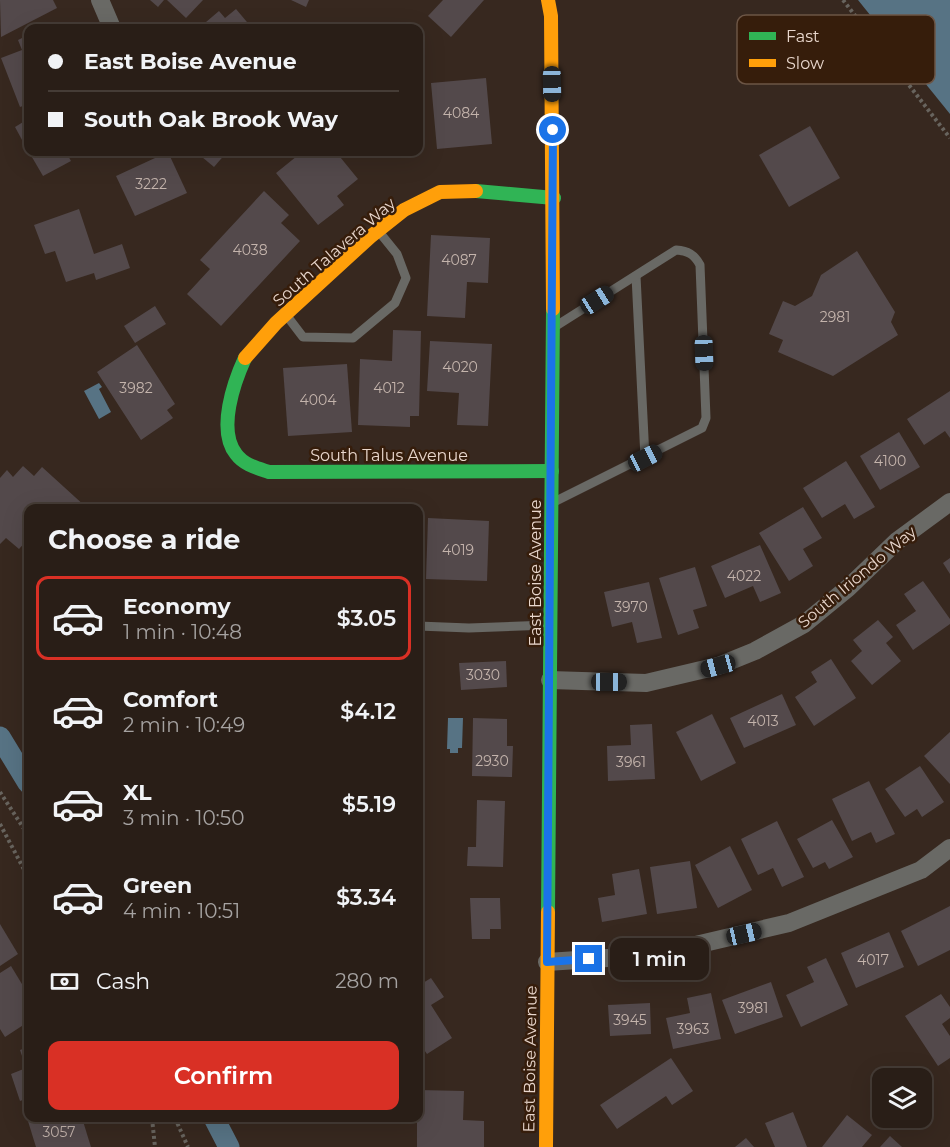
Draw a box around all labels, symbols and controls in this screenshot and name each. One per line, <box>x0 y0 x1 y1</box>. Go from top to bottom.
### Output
legend <box>737 15 935 84</box>
text: Fast <box>786 27 820 46</box>
text: East Boise Avenue <box>84 48 297 75</box>
text: Slow <box>786 54 824 73</box>
car <box>543 66 561 102</box>
house number: 4084 <box>443 104 480 122</box>
text: South Oak Brook Way <box>84 106 338 133</box>
route start <box>539 116 566 143</box>
house number: 3222 <box>135 175 167 193</box>
street label: South Talavera Way <box>269 193 399 310</box>
house number: 4038 <box>232 241 268 259</box>
house number: 4087 <box>441 251 477 269</box>
car <box>577 283 617 317</box>
house number: 2981 <box>820 308 850 326</box>
car <box>694 335 714 371</box>
house number: 4020 <box>442 358 478 376</box>
house number: 3982 <box>119 379 153 397</box>
house number: 4012 <box>373 379 405 397</box>
house number: 4004 <box>299 391 337 409</box>
car <box>625 442 665 474</box>
street label: South Talus Avenue <box>310 446 468 465</box>
house number: 4100 <box>874 452 906 470</box>
street label: East Boise Avenue <box>526 500 545 646</box>
street label: South Iriondo Way <box>794 522 920 632</box>
text: Choose a ride <box>48 523 240 556</box>
house number: 4019 <box>442 541 474 559</box>
house number: 4022 <box>727 567 761 585</box>
icon: car <box>51 591 105 645</box>
text: Economy <box>123 593 231 620</box>
house number: 3970 <box>614 598 648 616</box>
text: $3.05 <box>337 605 396 632</box>
text: 1 min · 10:48 <box>123 620 242 644</box>
car <box>698 653 738 679</box>
house number: 3030 <box>466 666 500 684</box>
car <box>591 673 627 691</box>
icon: car <box>51 684 105 738</box>
text: Comfort <box>123 686 218 713</box>
text: $4.12 <box>340 698 396 725</box>
house number: 4013 <box>747 712 779 730</box>
text: 2 min · 10:49 <box>123 713 245 737</box>
house number: 2930 <box>475 752 509 770</box>
house number: 3961 <box>616 753 646 771</box>
icon: car <box>51 777 105 831</box>
text: XL <box>123 779 152 806</box>
text: $5.19 <box>342 791 396 818</box>
text: 3 min · 10:50 <box>123 806 244 830</box>
icon: car <box>51 870 105 924</box>
text: Green <box>123 872 192 899</box>
text: $3.34 <box>336 884 396 911</box>
text: 4 min · 10:51 <box>123 899 240 923</box>
car <box>724 921 764 947</box>
callout: 1 min <box>610 938 709 980</box>
route end <box>575 945 602 972</box>
text: 1 min <box>633 947 686 971</box>
house number: 4017 <box>857 951 889 969</box>
icon: cash <box>48 965 81 998</box>
text: Cash <box>96 968 150 995</box>
text: 280 m <box>335 969 399 993</box>
street label: East Boise Avenue <box>519 985 541 1133</box>
house number: 3981 <box>738 999 768 1017</box>
house number: 3945 <box>613 1011 647 1029</box>
house number: 3963 <box>677 1020 710 1038</box>
button: Confirm <box>48 1041 399 1110</box>
map controls <box>872 1068 932 1128</box>
button: layers <box>872 1068 932 1128</box>
house number: 3057 <box>42 1123 76 1141</box>

